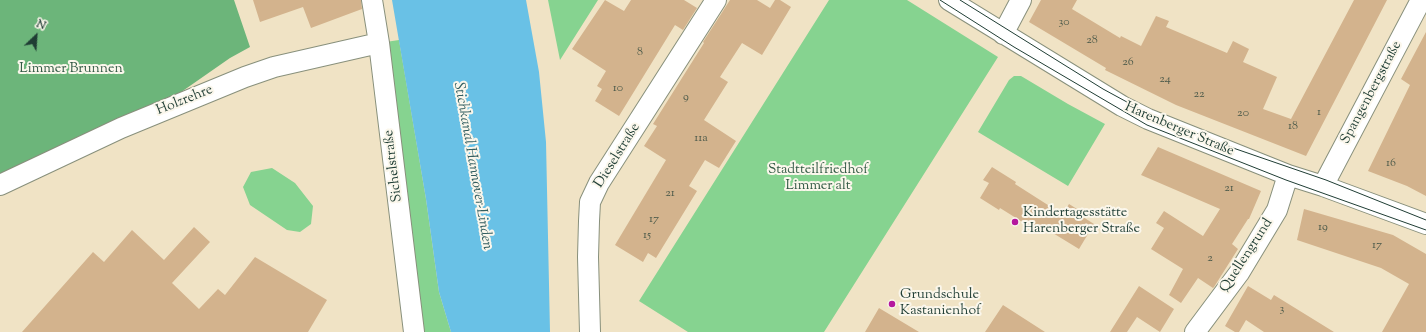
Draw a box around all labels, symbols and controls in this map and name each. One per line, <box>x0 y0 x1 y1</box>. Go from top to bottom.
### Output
north arrow <box>16 16 56 56</box>
text: N <box>34 16 48 34</box>
house number: 30 <box>1058 16 1070 30</box>
house number: 28 <box>1086 34 1098 48</box>
street label: Spangenbergstraße <box>1338 39 1406 147</box>
house number: 8 <box>637 46 643 60</box>
house number: 26 <box>1122 56 1134 70</box>
park label: Limmer Brunnen <box>19 62 123 78</box>
house number: 24 <box>1159 73 1171 87</box>
water label: Stichkanal Hannover-Linden <box>448 81 496 251</box>
street label: Holzrehre <box>154 82 216 120</box>
house number: 10 <box>613 82 623 96</box>
house number: 22 <box>1193 88 1205 102</box>
house number: 9 <box>683 91 689 105</box>
street label: Harenberger Straße <box>1122 99 1236 161</box>
house number: 1 <box>1317 106 1321 120</box>
house number: 20 <box>1237 107 1249 121</box>
street label: Dieselstraße <box>591 120 645 192</box>
house number: 18 <box>1288 120 1298 134</box>
street label: Sichelstraße <box>381 129 407 203</box>
house number: 11a <box>694 132 708 146</box>
house number: 16 <box>1386 157 1396 171</box>
park label: Stadtteilfriedhof Limmer alt <box>768 163 868 196</box>
house number: 21 <box>1224 182 1234 196</box>
house number: 21 <box>665 187 675 201</box>
place label: Kindertagesstätte Harenberger Straße <box>1023 206 1140 238</box>
house number: 17 <box>649 213 659 227</box>
street label: Quellengrund <box>1217 216 1277 296</box>
marker: Kindertagesstätte Harenberger Straße <box>1010 217 1020 227</box>
house number: 19 <box>1318 221 1328 235</box>
house number: 15 <box>643 229 651 243</box>
house number: 17 <box>1372 239 1382 253</box>
house number: 2 <box>1207 252 1213 266</box>
place label: Grundschule Kastanienhof <box>900 288 981 320</box>
marker: Grundschule Kastanienhof <box>887 299 897 309</box>
house number: 3 <box>1280 303 1284 317</box>

